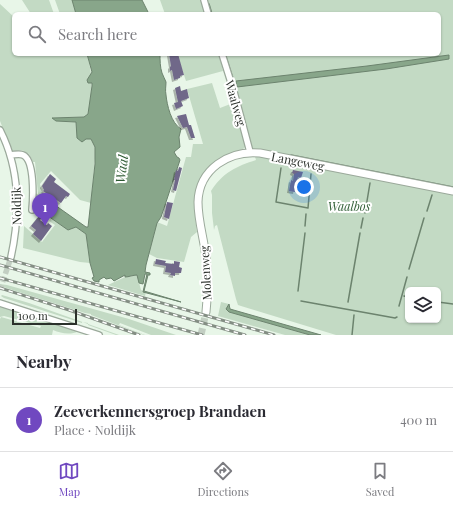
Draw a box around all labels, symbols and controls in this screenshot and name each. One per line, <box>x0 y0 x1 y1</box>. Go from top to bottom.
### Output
search box <box>12 12 441 56</box>
icon: search <box>26 23 48 45</box>
text: Search here <box>58 24 137 44</box>
street label: Waalweg <box>222 77 250 129</box>
street label: Langeweg <box>270 148 327 174</box>
water label: Waal <box>111 153 131 184</box>
your location <box>294 177 314 197</box>
street label: Noldijk <box>8 186 24 225</box>
pin: 1 <box>32 193 58 226</box>
park label: Waalbos <box>328 198 371 214</box>
street label: Molenweg <box>196 245 214 301</box>
map controls <box>405 287 441 323</box>
button: layers <box>405 287 441 323</box>
scale bar <box>12 307 77 326</box>
text: 100 m <box>18 308 48 323</box>
text: Nearby <box>16 350 71 372</box>
text: Zeeverkennersgroep Brandaen <box>54 401 266 421</box>
text: 1 <box>27 411 31 428</box>
text: 400 m <box>400 411 437 428</box>
text: Place · Noldijk <box>54 421 136 438</box>
tab: Map <box>58 460 80 499</box>
tab: Directions <box>197 460 249 499</box>
tab: Saved <box>366 460 394 499</box>

